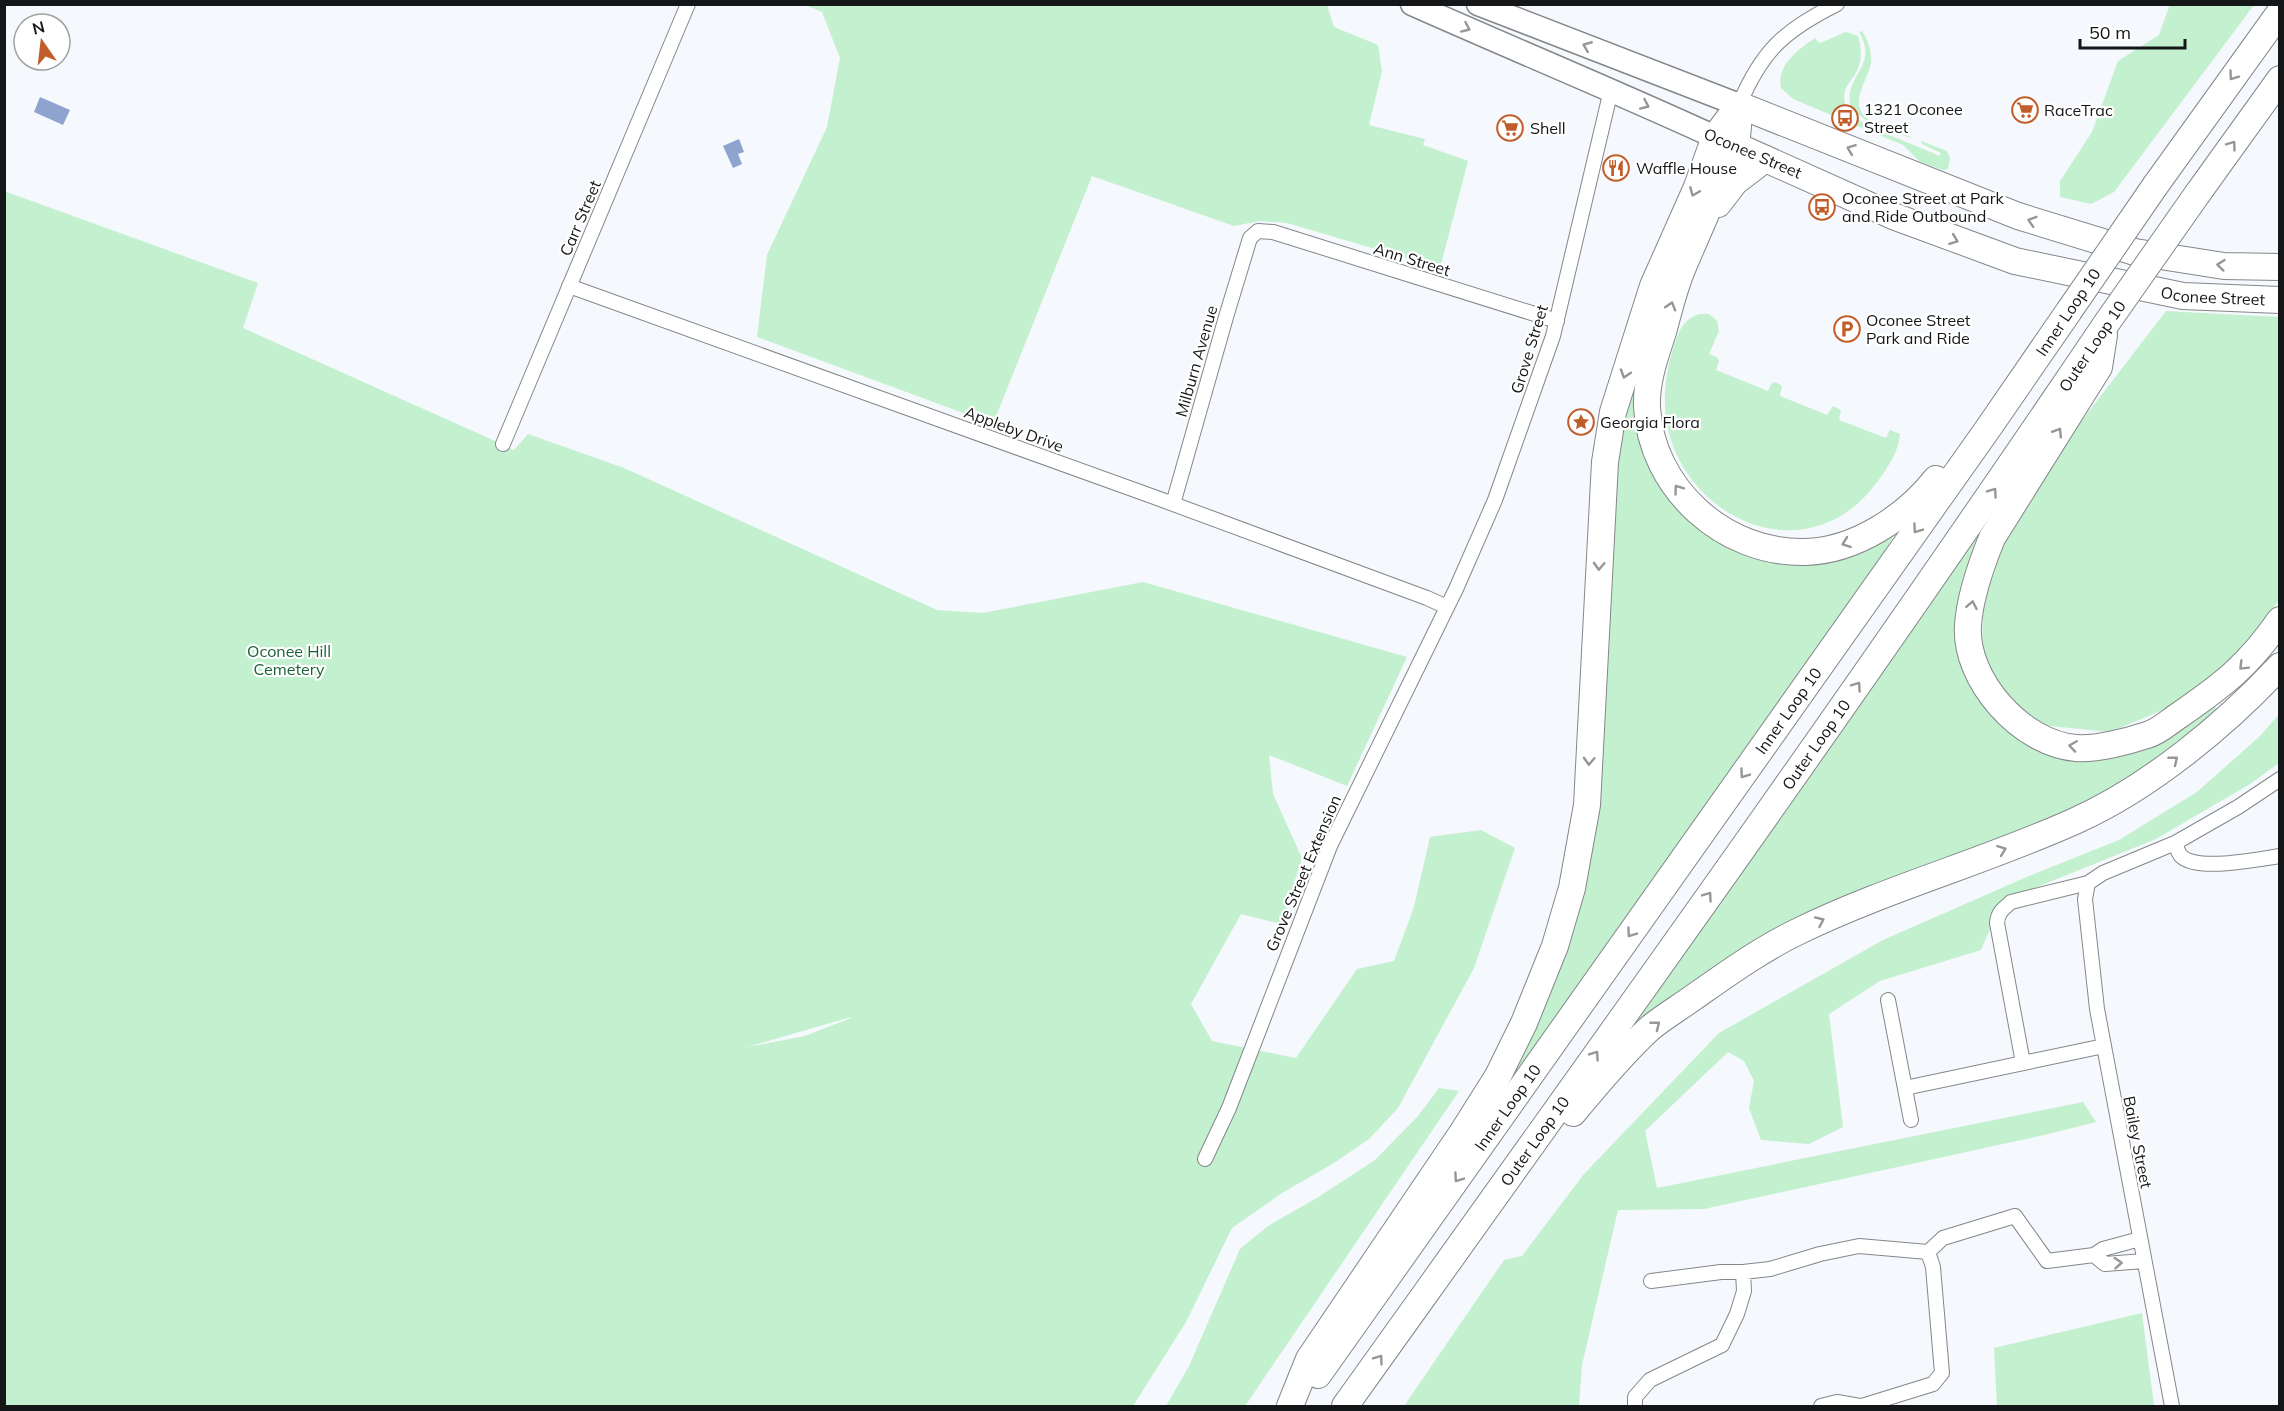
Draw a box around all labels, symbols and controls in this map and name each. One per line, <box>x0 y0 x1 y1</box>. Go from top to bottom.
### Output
north arrow <box>12 12 72 72</box>
scale bar <box>2080 12 2185 50</box>
text: N <box>30 16 47 39</box>
one-way arrow <box>1459 21 1470 33</box>
text: 50 m <box>2089 21 2131 44</box>
one-way arrow <box>1582 41 1593 53</box>
one-way arrow <box>2229 70 2240 81</box>
supermarket icon: RaceTrac <box>2010 95 2040 125</box>
one-way arrow <box>1639 98 1650 110</box>
place label: 1321 Oconee Street <box>1864 99 1963 137</box>
place label: RaceTrac <box>2044 100 2113 120</box>
bus stop icon: 1321 Oconee Street <box>1830 103 1860 133</box>
supermarket icon: Shell <box>1495 113 1525 143</box>
place label: Shell <box>1530 118 1566 138</box>
street label: Oconee Street <box>1701 123 1805 183</box>
one-way arrow <box>2225 141 2236 152</box>
one-way arrow <box>1846 143 1856 156</box>
restaurant icon: Waffle House <box>1601 153 1631 183</box>
place label: Waffle House <box>1636 158 1737 178</box>
street label: Carr Street <box>555 177 605 259</box>
one-way arrow <box>1689 185 1701 196</box>
place label: Oconee Street at Park and Ride Outbound <box>1842 188 2004 226</box>
bus stop icon: Oconee Street at Park and Ride Outbound <box>1807 192 1837 222</box>
one-way arrow <box>2027 215 2038 228</box>
one-way arrow <box>1948 232 1959 245</box>
street label: Ann Street <box>1371 238 1453 280</box>
one-way arrow <box>2217 259 2226 272</box>
street label: Inner Loop 10 <box>2031 264 2105 360</box>
street label: Oconee Street <box>2159 282 2266 309</box>
street label: Outer Loop 10 <box>2054 297 2130 395</box>
one-way arrow <box>1664 301 1676 312</box>
street label: Grove Street <box>1506 302 1552 396</box>
street label: Milburn Avenue <box>1170 303 1222 419</box>
place label: Oconee Street Park and Ride <box>1866 310 1971 348</box>
parking icon: Oconee Street Park and Ride <box>1832 314 1862 344</box>
one-way arrow <box>1620 368 1632 379</box>
street label: Appleby Drive <box>962 402 1066 456</box>
place icon: Georgia Flora <box>1566 407 1596 437</box>
place label: Georgia Flora <box>1600 412 1700 432</box>
one-way arrow <box>2051 428 2062 439</box>
one-way arrow <box>1674 484 1685 495</box>
one-way arrow <box>1986 487 1997 498</box>
one-way arrow <box>1913 522 1924 533</box>
one-way arrow <box>1841 535 1852 548</box>
one-way arrow <box>1593 562 1606 571</box>
one-way arrow <box>1965 600 1978 610</box>
park label: Oconee Hill Cemetery <box>247 641 331 679</box>
one-way arrow <box>2240 658 2251 669</box>
street label: Inner Loop 10 <box>1751 663 1826 758</box>
one-way arrow <box>1850 681 1861 692</box>
street label: Outer Loop 10 <box>1777 695 1854 794</box>
one-way arrow <box>2068 740 2078 753</box>
one-way arrow <box>1583 756 1596 765</box>
one-way arrow <box>2167 756 2178 767</box>
one-way arrow <box>1740 767 1751 778</box>
street label: Grove Street Extension <box>1261 792 1345 954</box>
one-way arrow <box>1996 845 2007 857</box>
one-way arrow <box>1701 892 1712 903</box>
one-way arrow <box>1814 916 1825 928</box>
one-way arrow <box>1627 926 1638 937</box>
one-way arrow <box>1649 1021 1660 1032</box>
one-way arrow <box>1588 1051 1599 1062</box>
street label: Inner Loop 10 <box>1470 1060 1545 1155</box>
street label: Outer Loop 10 <box>1496 1092 1574 1190</box>
street label: Bailey Street <box>2119 1094 2157 1190</box>
one-way arrow <box>1454 1171 1465 1182</box>
one-way arrow <box>2113 1257 2122 1270</box>
one-way arrow <box>1372 1355 1383 1366</box>

